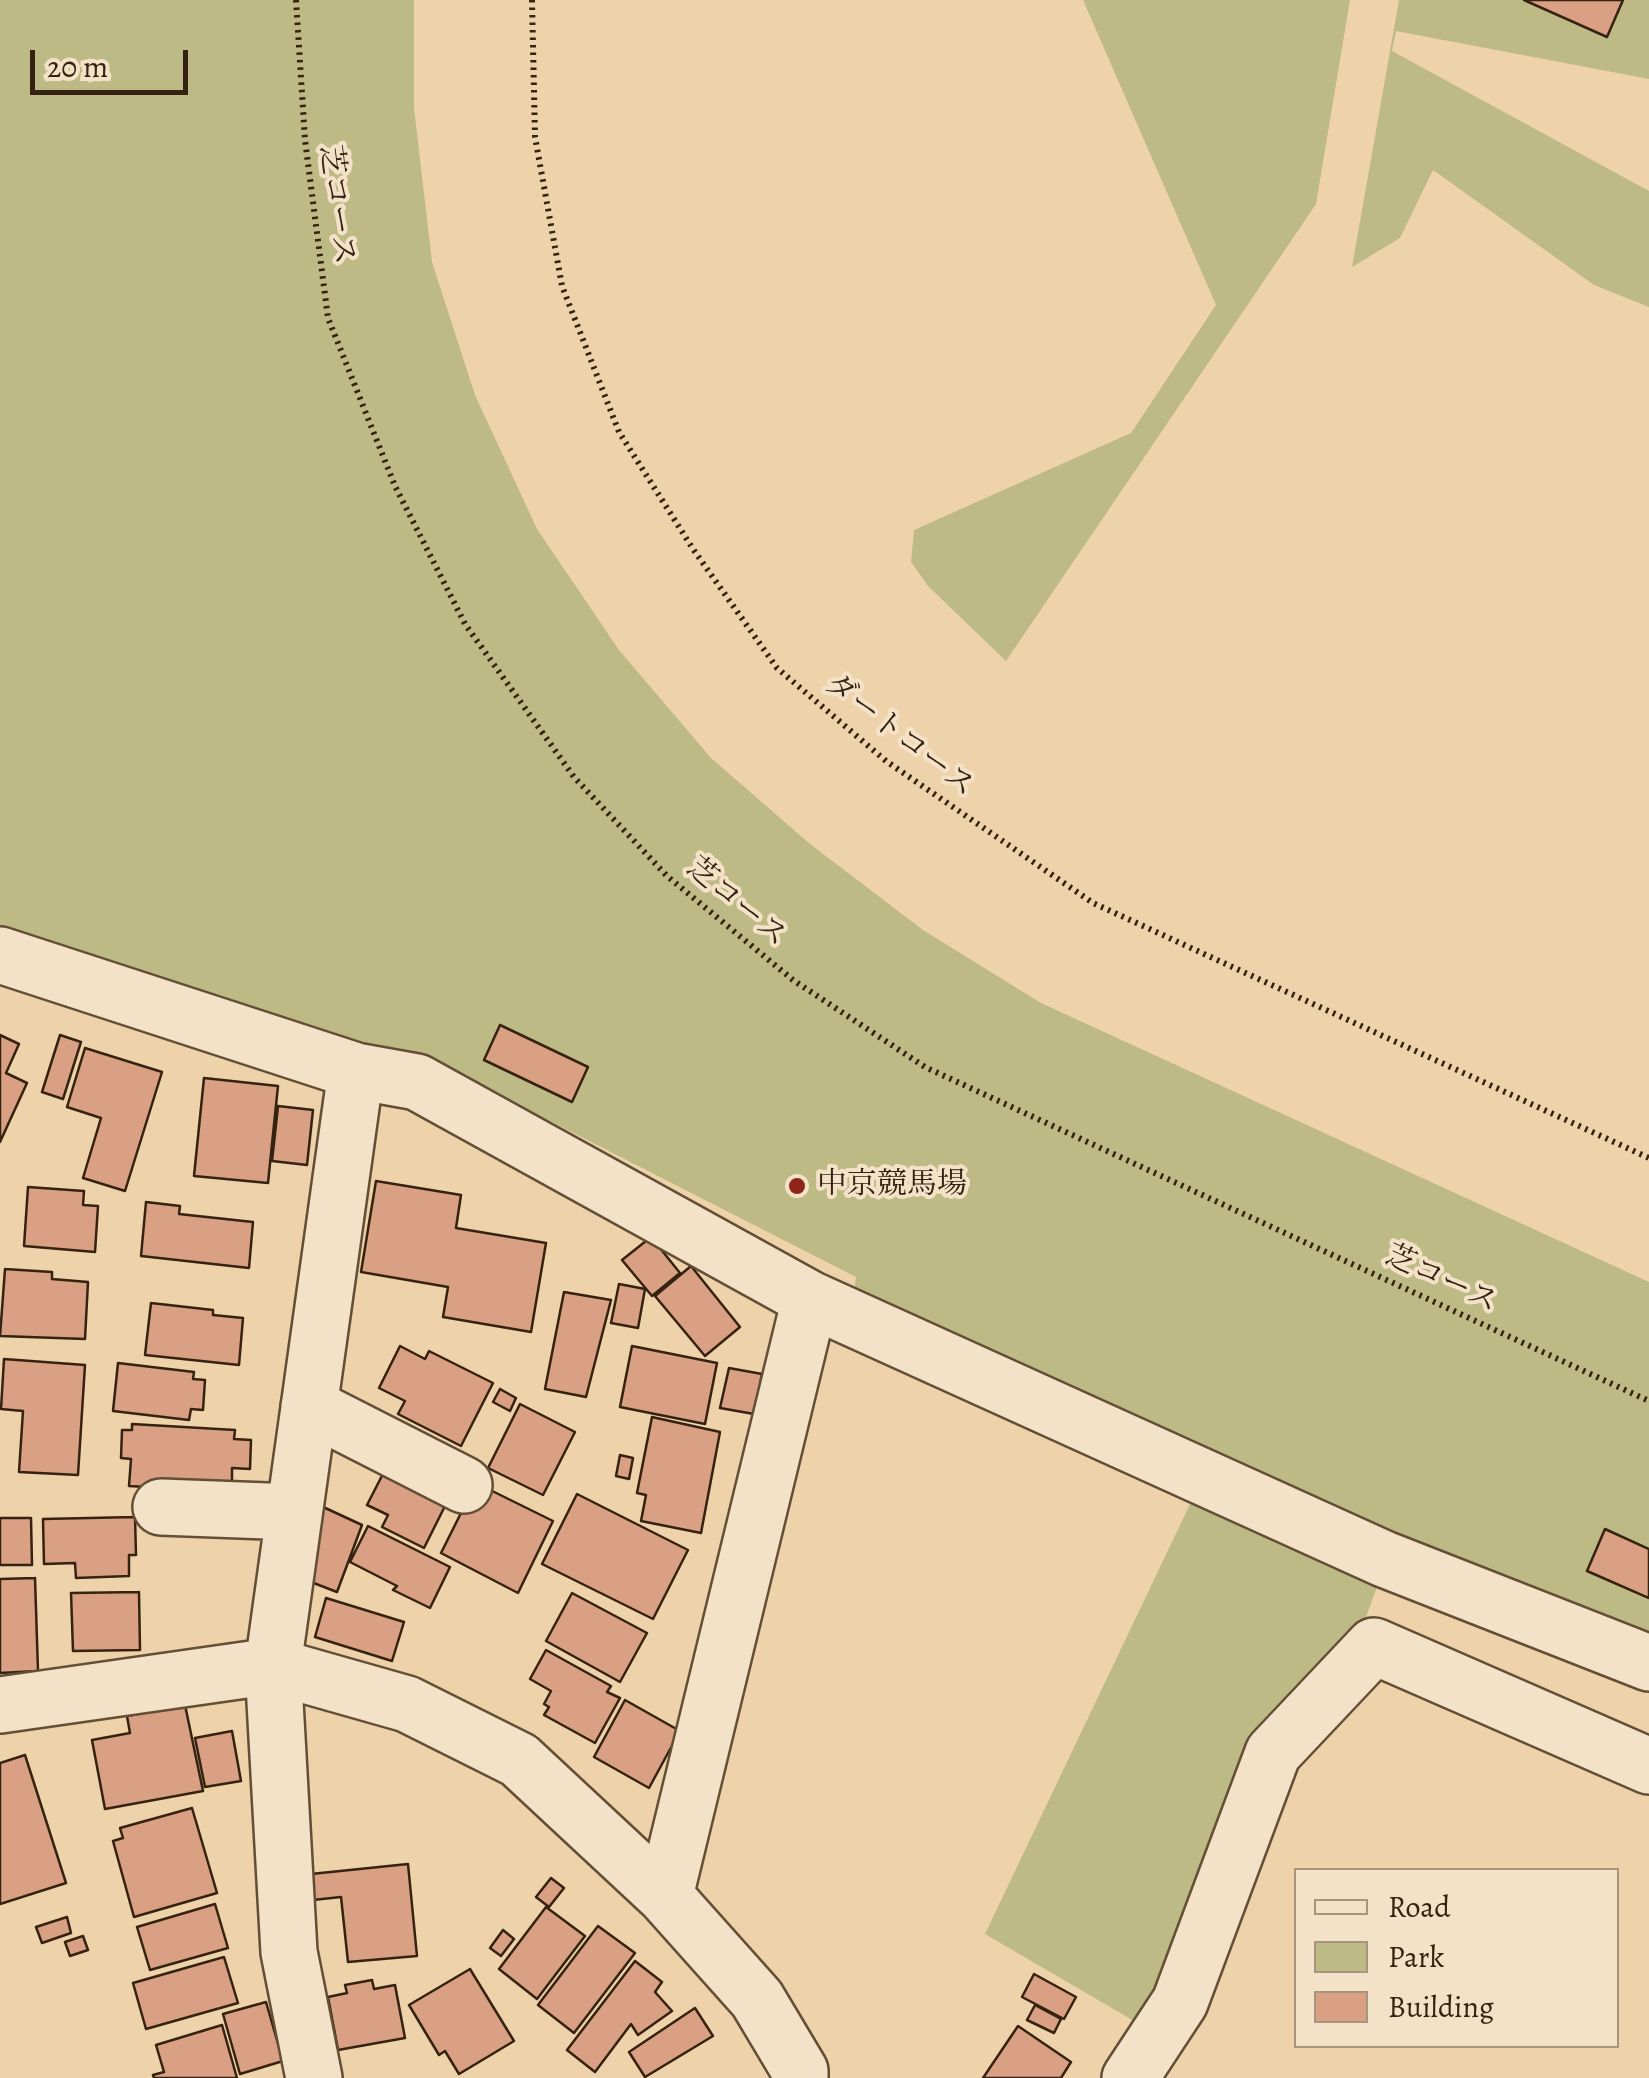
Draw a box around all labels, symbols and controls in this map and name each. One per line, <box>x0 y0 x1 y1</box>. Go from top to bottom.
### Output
scale bar <box>35 30 192 92</box>
text: 20 m <box>47 47 108 87</box>
street label: 芝コース <box>311 143 361 267</box>
street label: ダートコース <box>817 666 981 806</box>
street label: 芝コース <box>678 851 794 955</box>
place label: 中京競馬場 <box>817 1168 967 1204</box>
marker: 中京競馬場 <box>786 1175 808 1197</box>
street label: 芝コース <box>1379 1238 1503 1322</box>
legend <box>1294 1868 1619 2048</box>
text: Road <box>1388 1887 1450 1927</box>
text: Park <box>1388 1937 1444 1977</box>
text: Building <box>1388 1987 1494 2027</box>

